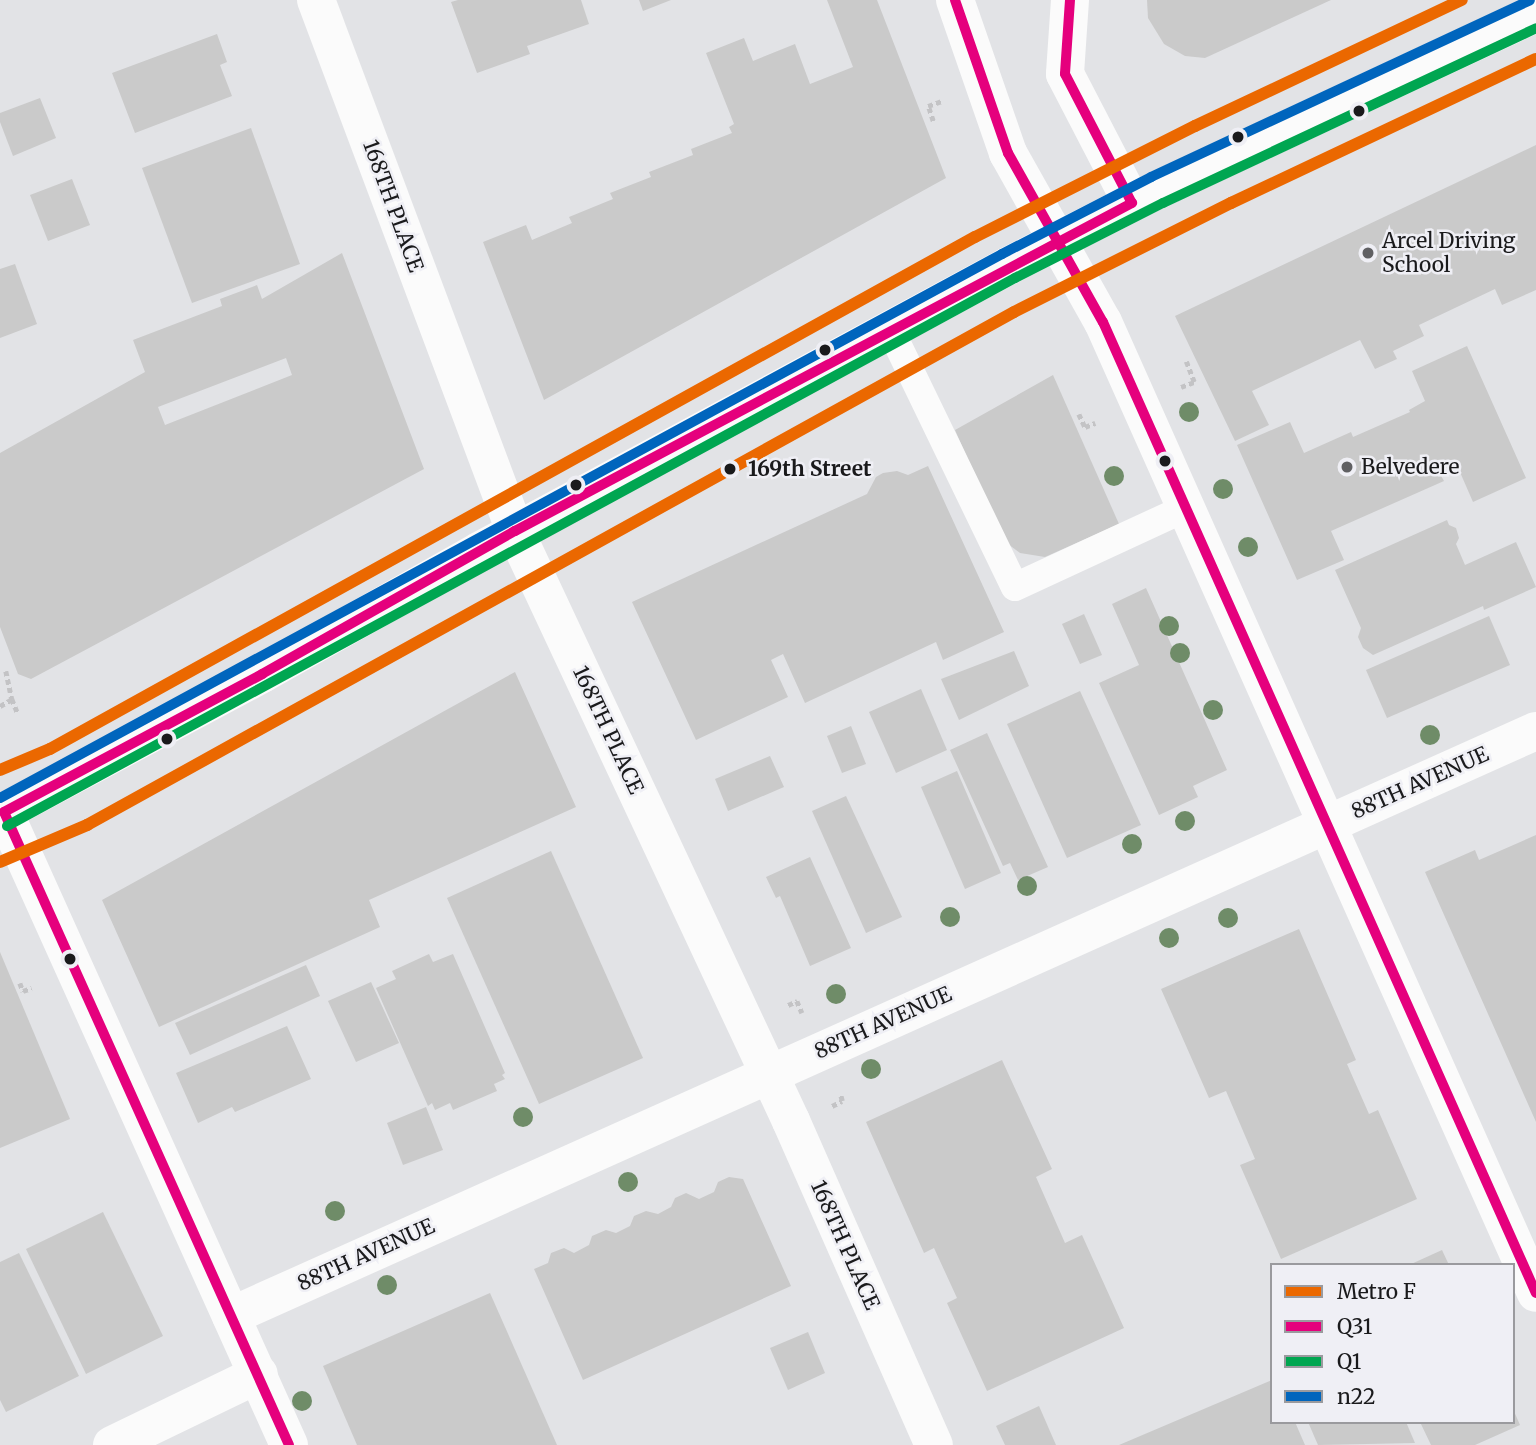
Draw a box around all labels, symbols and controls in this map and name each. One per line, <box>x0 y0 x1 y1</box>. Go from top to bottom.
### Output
unlabelled marker <box>1352 104 1366 118</box>
unlabelled marker <box>1231 130 1245 144</box>
street label: 168TH PLACE <box>357 137 429 275</box>
place label: Arcel Driving School <box>1382 228 1516 278</box>
marker: Arcel Driving School <box>1360 245 1376 261</box>
unlabelled marker <box>818 343 832 357</box>
unlabelled marker <box>1158 454 1172 468</box>
place label: Belvedere <box>1361 454 1459 480</box>
place label: 169th Street <box>748 456 871 482</box>
marker: 169th Street <box>718 457 742 481</box>
marker: Belvedere <box>1339 459 1355 475</box>
unlabelled marker <box>569 478 583 492</box>
street label: 168TH PLACE <box>567 662 649 798</box>
unlabelled marker <box>160 732 174 746</box>
street label: 88TH AVENUE <box>1348 741 1492 825</box>
unlabelled marker <box>63 952 77 966</box>
street label: 88TH AVENUE <box>811 981 955 1065</box>
street label: 168TH PLACE <box>805 1177 885 1313</box>
street label: 88TH AVENUE <box>294 1213 438 1297</box>
legend <box>1270 1263 1515 1424</box>
text: Metro F <box>1337 1278 1416 1305</box>
text: Q31 <box>1337 1313 1372 1340</box>
text: Q1 <box>1337 1348 1361 1375</box>
text: n22 <box>1337 1383 1375 1410</box>

